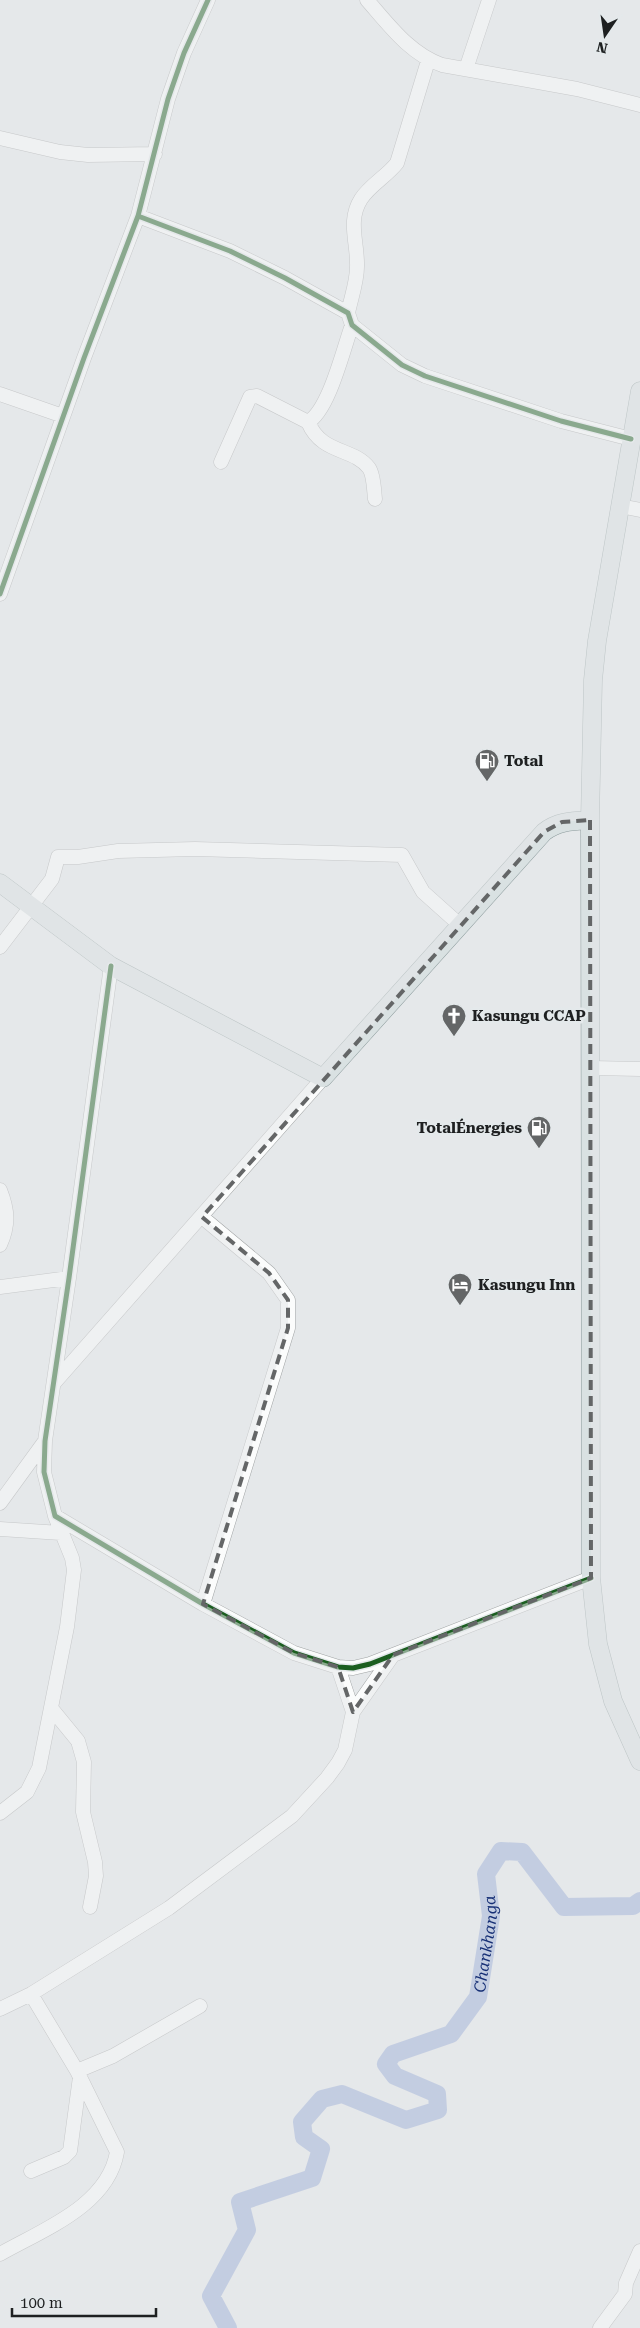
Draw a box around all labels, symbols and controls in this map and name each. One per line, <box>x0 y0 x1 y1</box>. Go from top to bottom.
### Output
north arrow <box>580 10 630 60</box>
text: N <box>595 39 609 57</box>
fuel station icon: Total <box>474 748 500 782</box>
place label: Total <box>504 752 543 770</box>
church icon: Kasungu CCAP <box>441 1003 467 1037</box>
place label: Kasungu CCAP <box>472 1007 586 1025</box>
fuel station icon: TotalÉnergies <box>526 1115 552 1149</box>
place label: TotalÉnergies <box>417 1118 522 1137</box>
hotel icon: Kasungu Inn <box>447 1272 473 1306</box>
place label: Kasungu Inn <box>478 1276 575 1294</box>
water label: Chankhanga <box>469 1894 501 1994</box>
scale bar <box>12 2286 156 2318</box>
text: 100 m <box>20 2294 63 2312</box>

